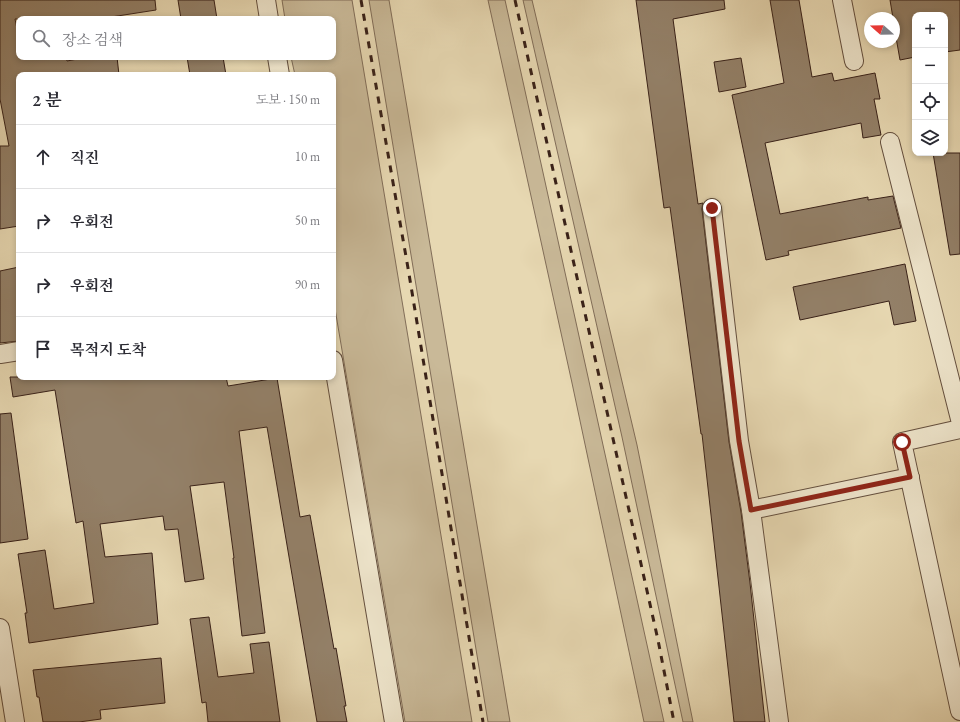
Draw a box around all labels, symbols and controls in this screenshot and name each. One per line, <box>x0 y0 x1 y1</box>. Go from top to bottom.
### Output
north arrow <box>864 12 900 48</box>
map controls <box>912 12 948 156</box>
button: + <box>912 12 948 48</box>
search box <box>16 16 336 60</box>
icon: search <box>30 27 52 49</box>
text: 장소 검색 <box>62 30 123 49</box>
button: − <box>912 48 948 84</box>
button: locate <box>912 84 948 120</box>
text: 2 분 <box>32 89 61 111</box>
text: 도보 · 150 m <box>256 91 320 108</box>
button: layers <box>912 120 948 156</box>
icon: ahead <box>32 146 54 168</box>
text: 직진 <box>70 148 99 167</box>
text: 10 m <box>295 148 320 165</box>
route end <box>703 199 721 217</box>
icon: right <box>32 210 54 232</box>
text: 우회전 <box>70 212 113 231</box>
text: 50 m <box>295 212 320 229</box>
icon: right <box>32 274 54 296</box>
text: 우회전 <box>70 276 113 295</box>
text: 90 m <box>295 276 320 293</box>
icon: arrive <box>32 338 54 360</box>
text: 목적지 도착 <box>70 340 146 359</box>
route start <box>893 433 911 451</box>

